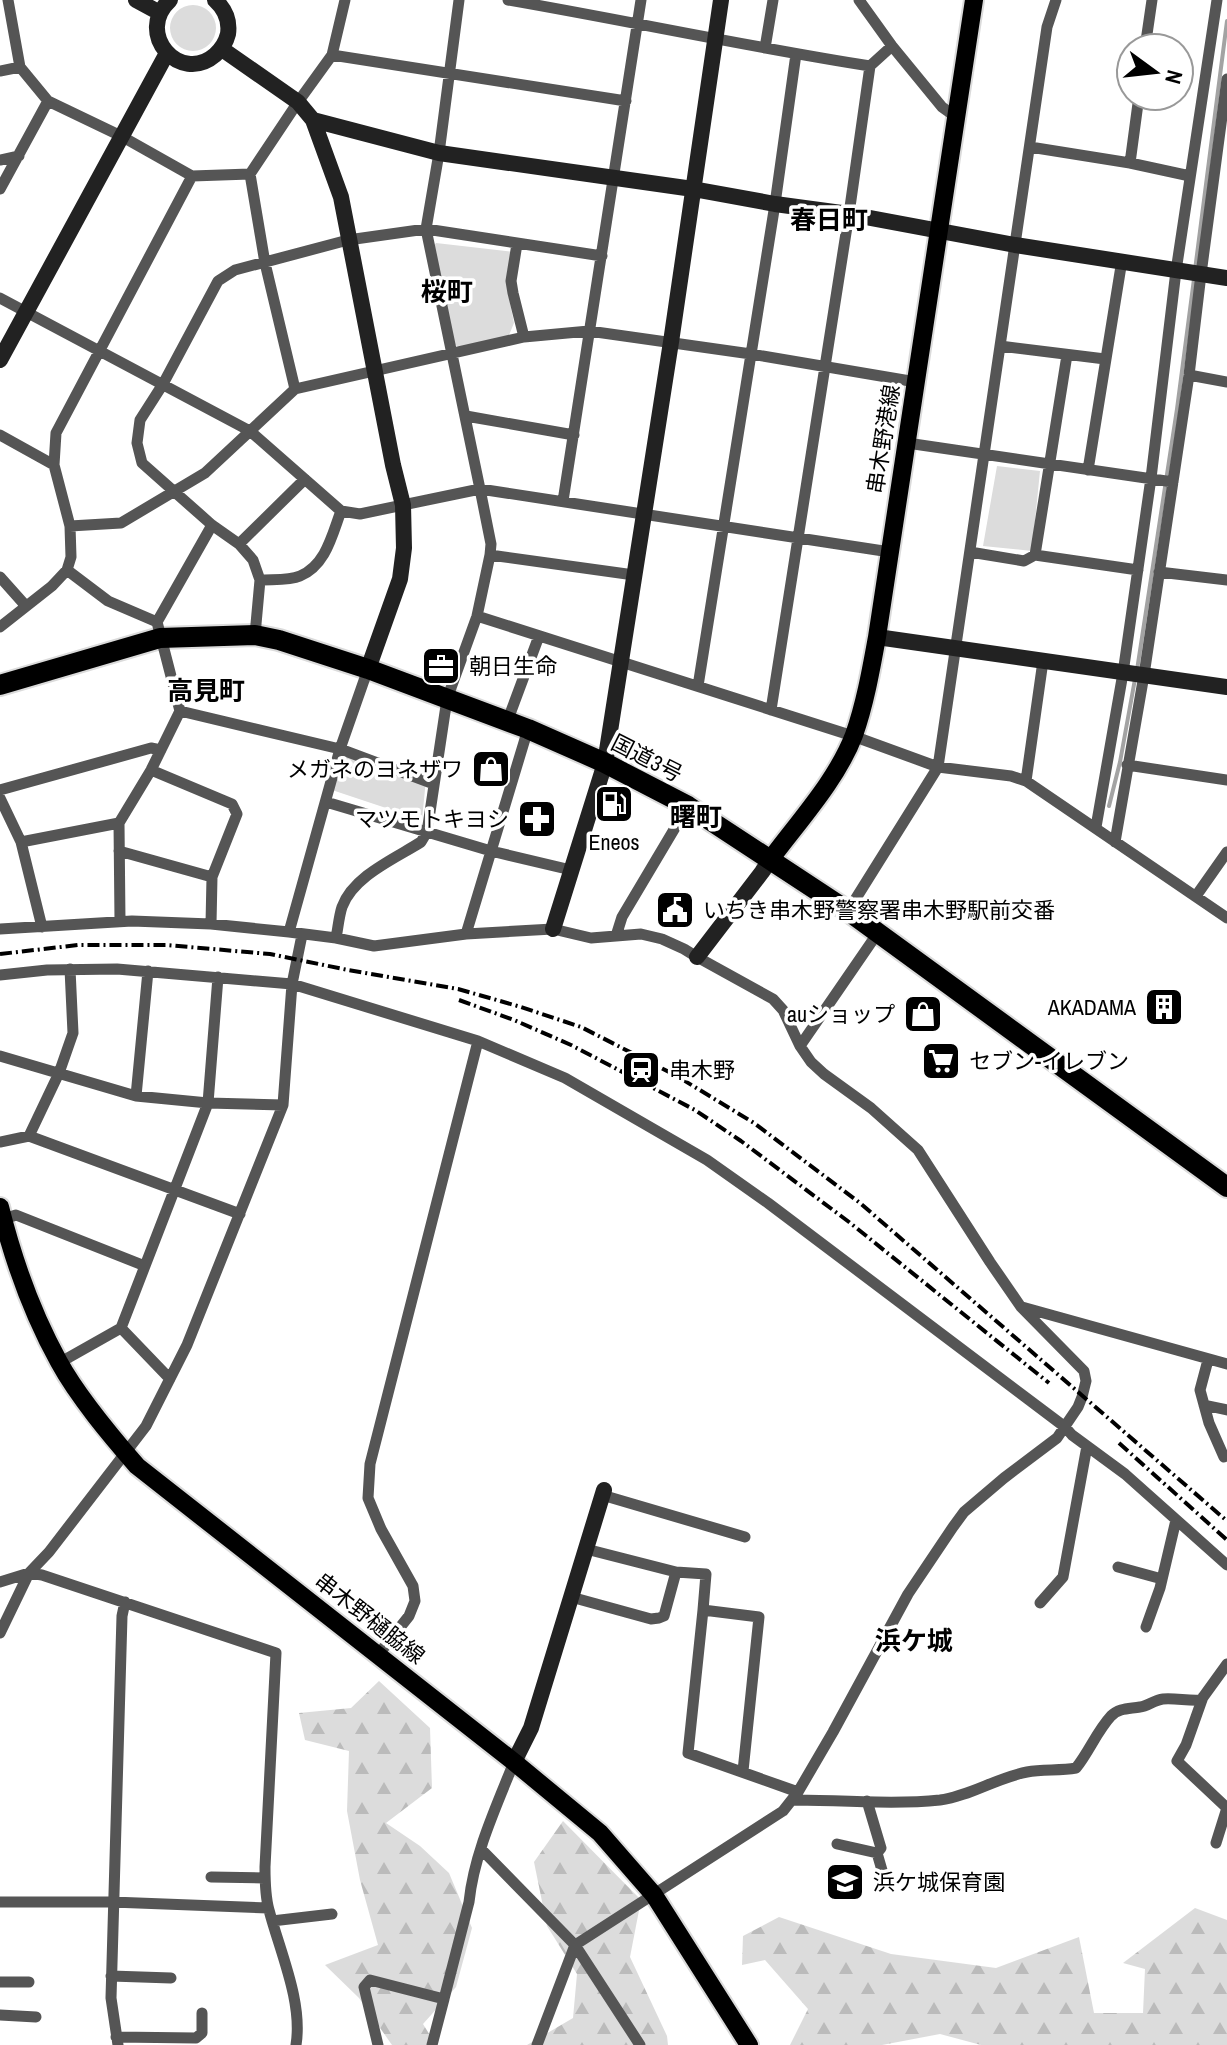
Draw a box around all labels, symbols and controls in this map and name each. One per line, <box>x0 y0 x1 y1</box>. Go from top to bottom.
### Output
north arrow <box>1115 32 1195 112</box>
text: N <box>1158 67 1190 87</box>
district label: 春日町 <box>790 202 868 237</box>
district label: 桜町 <box>421 274 473 309</box>
street label: 串木野港線 <box>860 382 906 496</box>
office icon: 朝日生命 <box>420 645 462 687</box>
place label: 朝日生命 <box>469 651 557 681</box>
district label: 高見町 <box>167 673 245 708</box>
street label: 国道3号 <box>606 727 688 789</box>
shop icon: メガネのヨネザワ <box>470 748 512 790</box>
place label: メガネのヨネザワ <box>287 754 463 784</box>
fuel station icon: Eneos <box>593 783 635 825</box>
pharmacy icon: マツモトキヨシ <box>516 798 558 840</box>
district label: 曙町 <box>670 799 722 834</box>
place label: マツモトキヨシ <box>355 804 509 834</box>
place label: Eneos <box>588 827 640 857</box>
public building icon: いちき串木野警察署串木野駅前交番 <box>654 889 696 931</box>
place label: いちき串木野警察署串木野駅前交番 <box>703 895 1055 925</box>
building icon: AKADAMA <box>1143 986 1185 1028</box>
place label: AKADAMA <box>1047 992 1137 1022</box>
shop icon: auショップ <box>902 993 944 1035</box>
place label: auショップ <box>787 999 895 1029</box>
supermarket icon: セブン-イレブン <box>920 1040 962 1082</box>
place label: セブン-イレブン <box>969 1046 1129 1076</box>
station icon: 串木野 <box>620 1049 662 1091</box>
place label: 串木野 <box>669 1055 735 1085</box>
street label: 串木野樋脇線 <box>309 1566 431 1670</box>
district label: 浜ケ城 <box>875 1623 953 1658</box>
school or university icon: 浜ケ城保育園 <box>824 1861 866 1903</box>
place label: 浜ケ城保育園 <box>873 1867 1005 1897</box>

